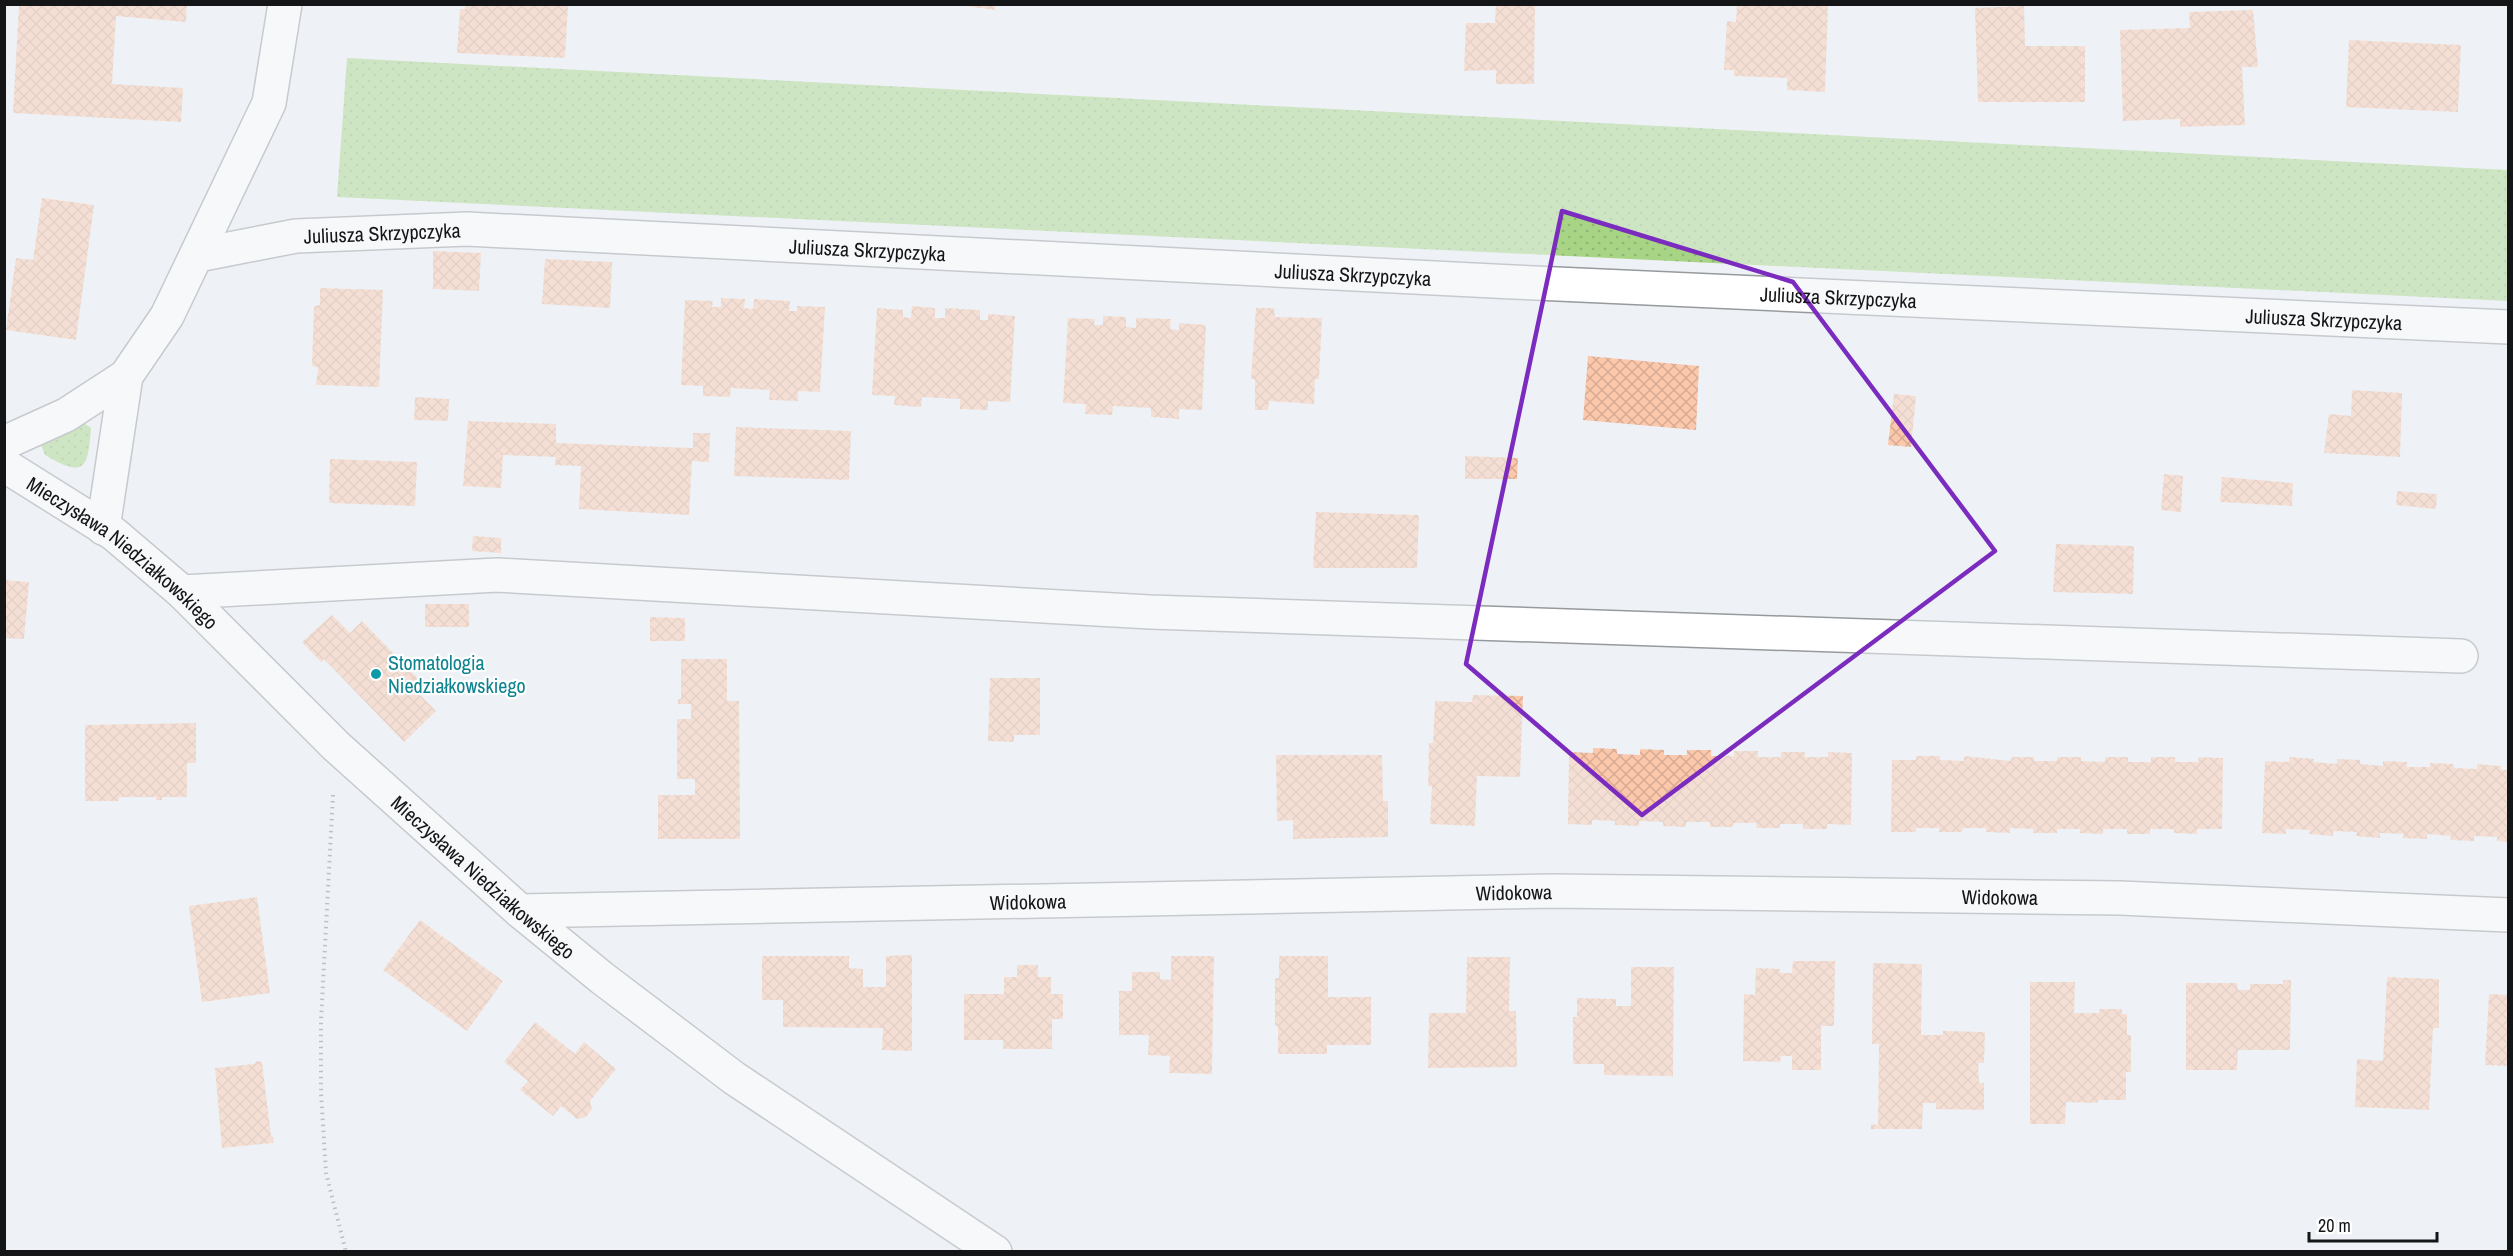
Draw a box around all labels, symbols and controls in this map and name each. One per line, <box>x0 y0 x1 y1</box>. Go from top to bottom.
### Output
street label: Juliusza Skrzypczyka <box>303 216 461 249</box>
street label: Juliusza Skrzypczyka <box>789 232 947 267</box>
street label: Juliusza Skrzypczyka <box>1274 256 1432 291</box>
street label: Juliusza Skrzypczyka <box>1759 280 1917 314</box>
street label: Juliusza Skrzypczyka <box>2245 302 2403 336</box>
street label: Mieczysława Niedziałkowskiego <box>22 469 225 635</box>
place label: Stomatologia Niedziałkowskiego <box>388 649 526 699</box>
marker: Stomatologia Niedziałkowskiego <box>369 667 383 681</box>
street label: Mieczysława Niedziałkowskiego <box>386 789 581 964</box>
street label: Widokowa <box>1475 878 1552 906</box>
street label: Widokowa <box>1961 883 2038 910</box>
street label: Widokowa <box>989 887 1066 915</box>
scale bar <box>2309 1205 2436 1243</box>
text: 20 m <box>2318 1213 2351 1238</box>

